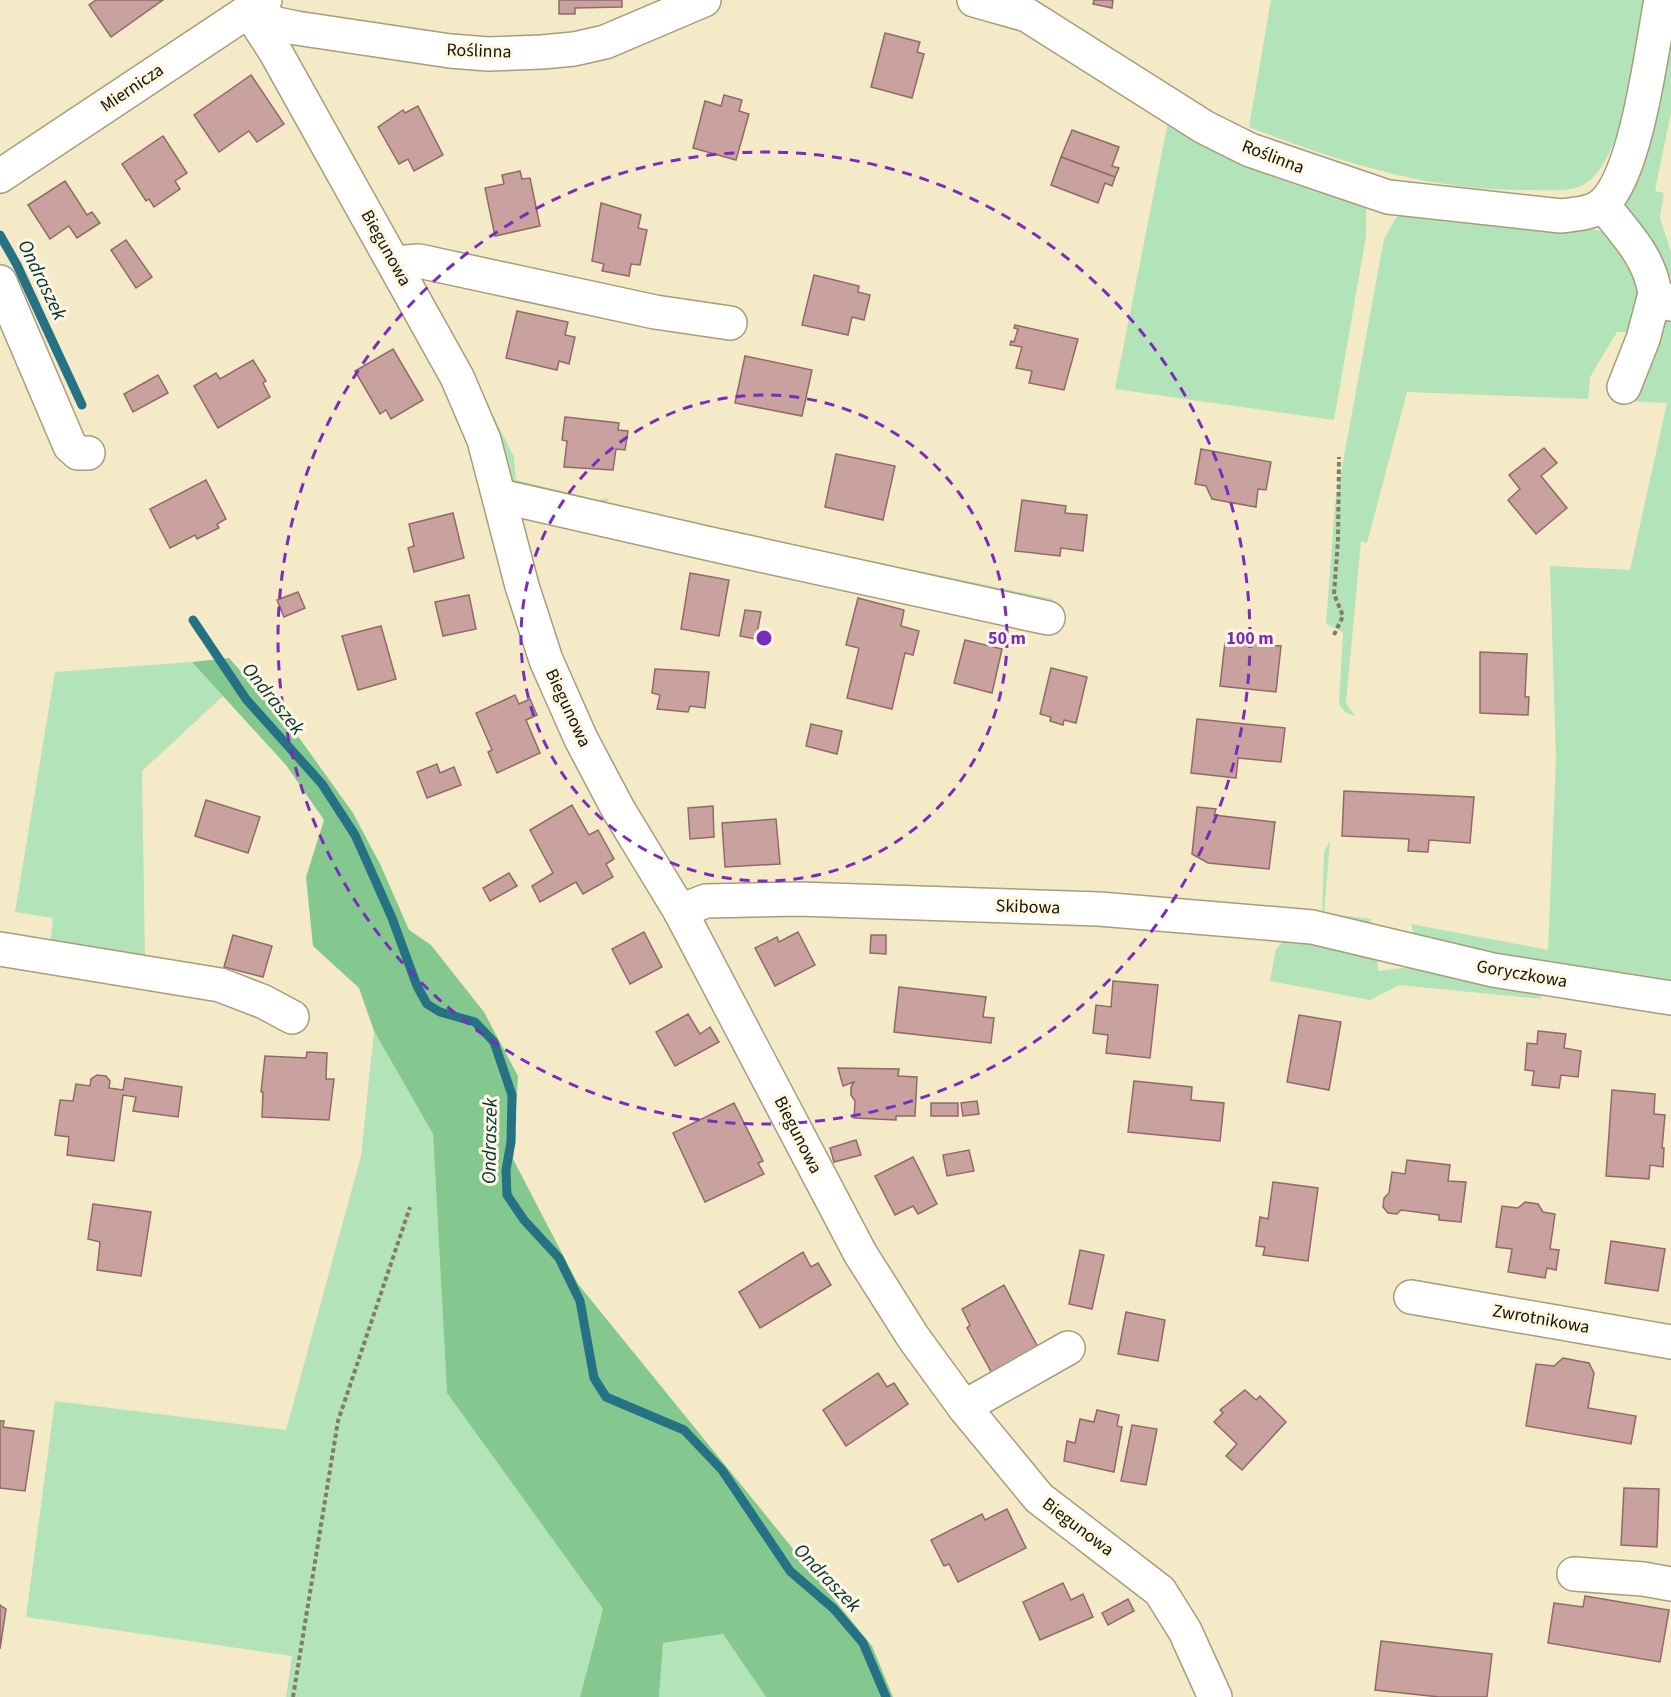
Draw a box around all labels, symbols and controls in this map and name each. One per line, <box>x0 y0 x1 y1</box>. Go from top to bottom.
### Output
street label: Roślinna <box>446 37 512 65</box>
street label: Miernicza <box>95 58 169 118</box>
street label: Roślinna <box>1238 134 1308 180</box>
street label: Biegunowa <box>355 205 417 291</box>
water label: Ondraszek <box>10 235 74 325</box>
text: 50 m <box>988 626 1026 651</box>
text: 100 m <box>1226 626 1274 651</box>
centre of rings <box>754 628 774 648</box>
water label: Ondraszek <box>235 657 311 742</box>
street label: Biegunowa <box>539 665 597 751</box>
street label: Skibowa <box>995 893 1061 921</box>
street label: Goryczkowa <box>1475 954 1569 994</box>
street label: Biegunowa <box>768 1092 828 1178</box>
water label: Ondraszek <box>475 1097 505 1184</box>
street label: Zwrotnikowa <box>1490 1298 1592 1340</box>
street label: Biegunowa <box>1037 1492 1119 1562</box>
water label: Ondraszek <box>787 1537 867 1619</box>

